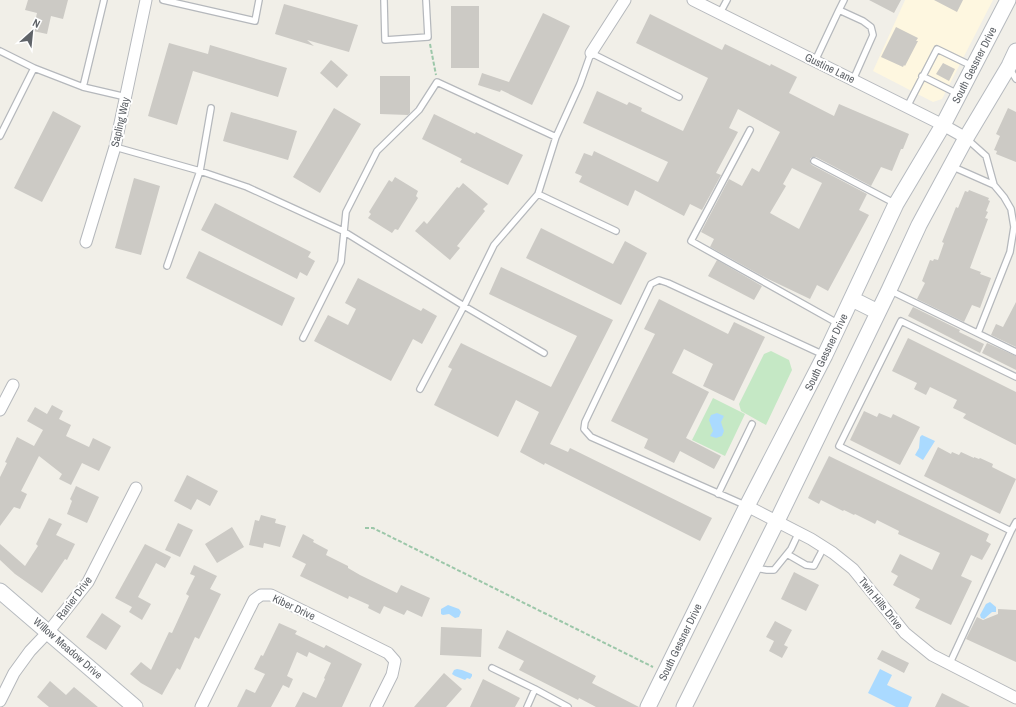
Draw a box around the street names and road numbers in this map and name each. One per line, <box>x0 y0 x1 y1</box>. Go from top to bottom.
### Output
street label: South Gessner Drive <box>949 24 999 106</box>
street label: Gustine Lane <box>803 50 857 86</box>
street label: Sapling Way <box>107 95 133 148</box>
street label: South Gessner Drive <box>801 311 851 393</box>
street label: Ranier Drive <box>53 573 95 623</box>
street label: Twin Hills Drive <box>856 574 906 632</box>
street label: Kiber Drive <box>270 591 318 623</box>
street label: South Gessner Drive <box>655 601 705 683</box>
street label: Willow Meadow Drive <box>30 614 106 682</box>

